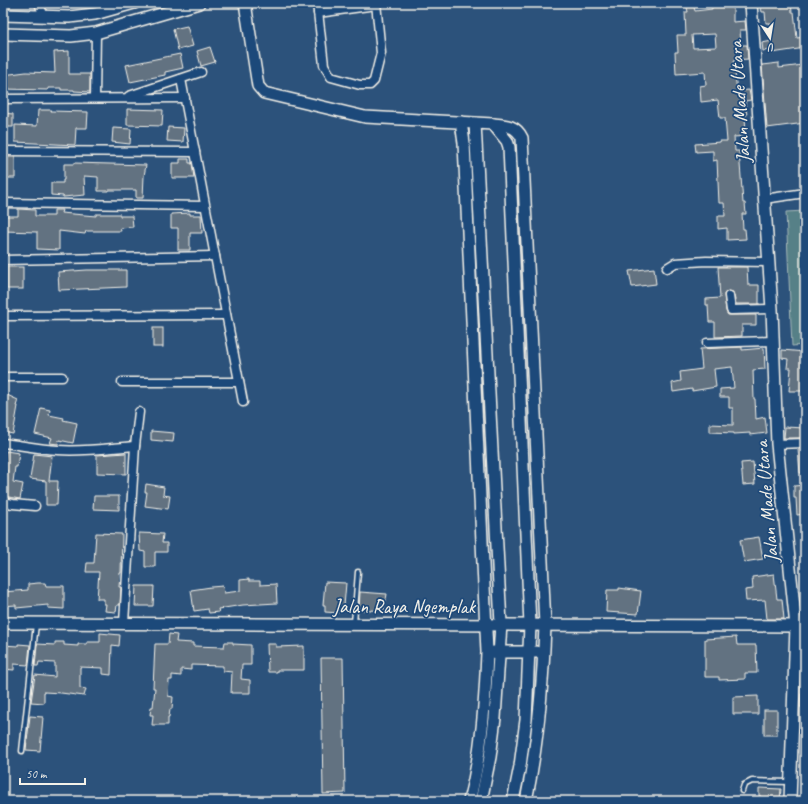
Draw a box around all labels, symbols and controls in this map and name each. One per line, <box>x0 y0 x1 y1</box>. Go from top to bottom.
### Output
north arrow <box>750 18 790 58</box>
street label: Jalan Made Utara <box>723 38 756 165</box>
text: U <box>765 40 776 56</box>
street label: Jalan Made Utara <box>749 438 784 565</box>
street label: Jalan Raya Ngemplak <box>332 594 477 619</box>
scale bar <box>20 760 85 786</box>
text: 50 m <box>26 766 48 782</box>

